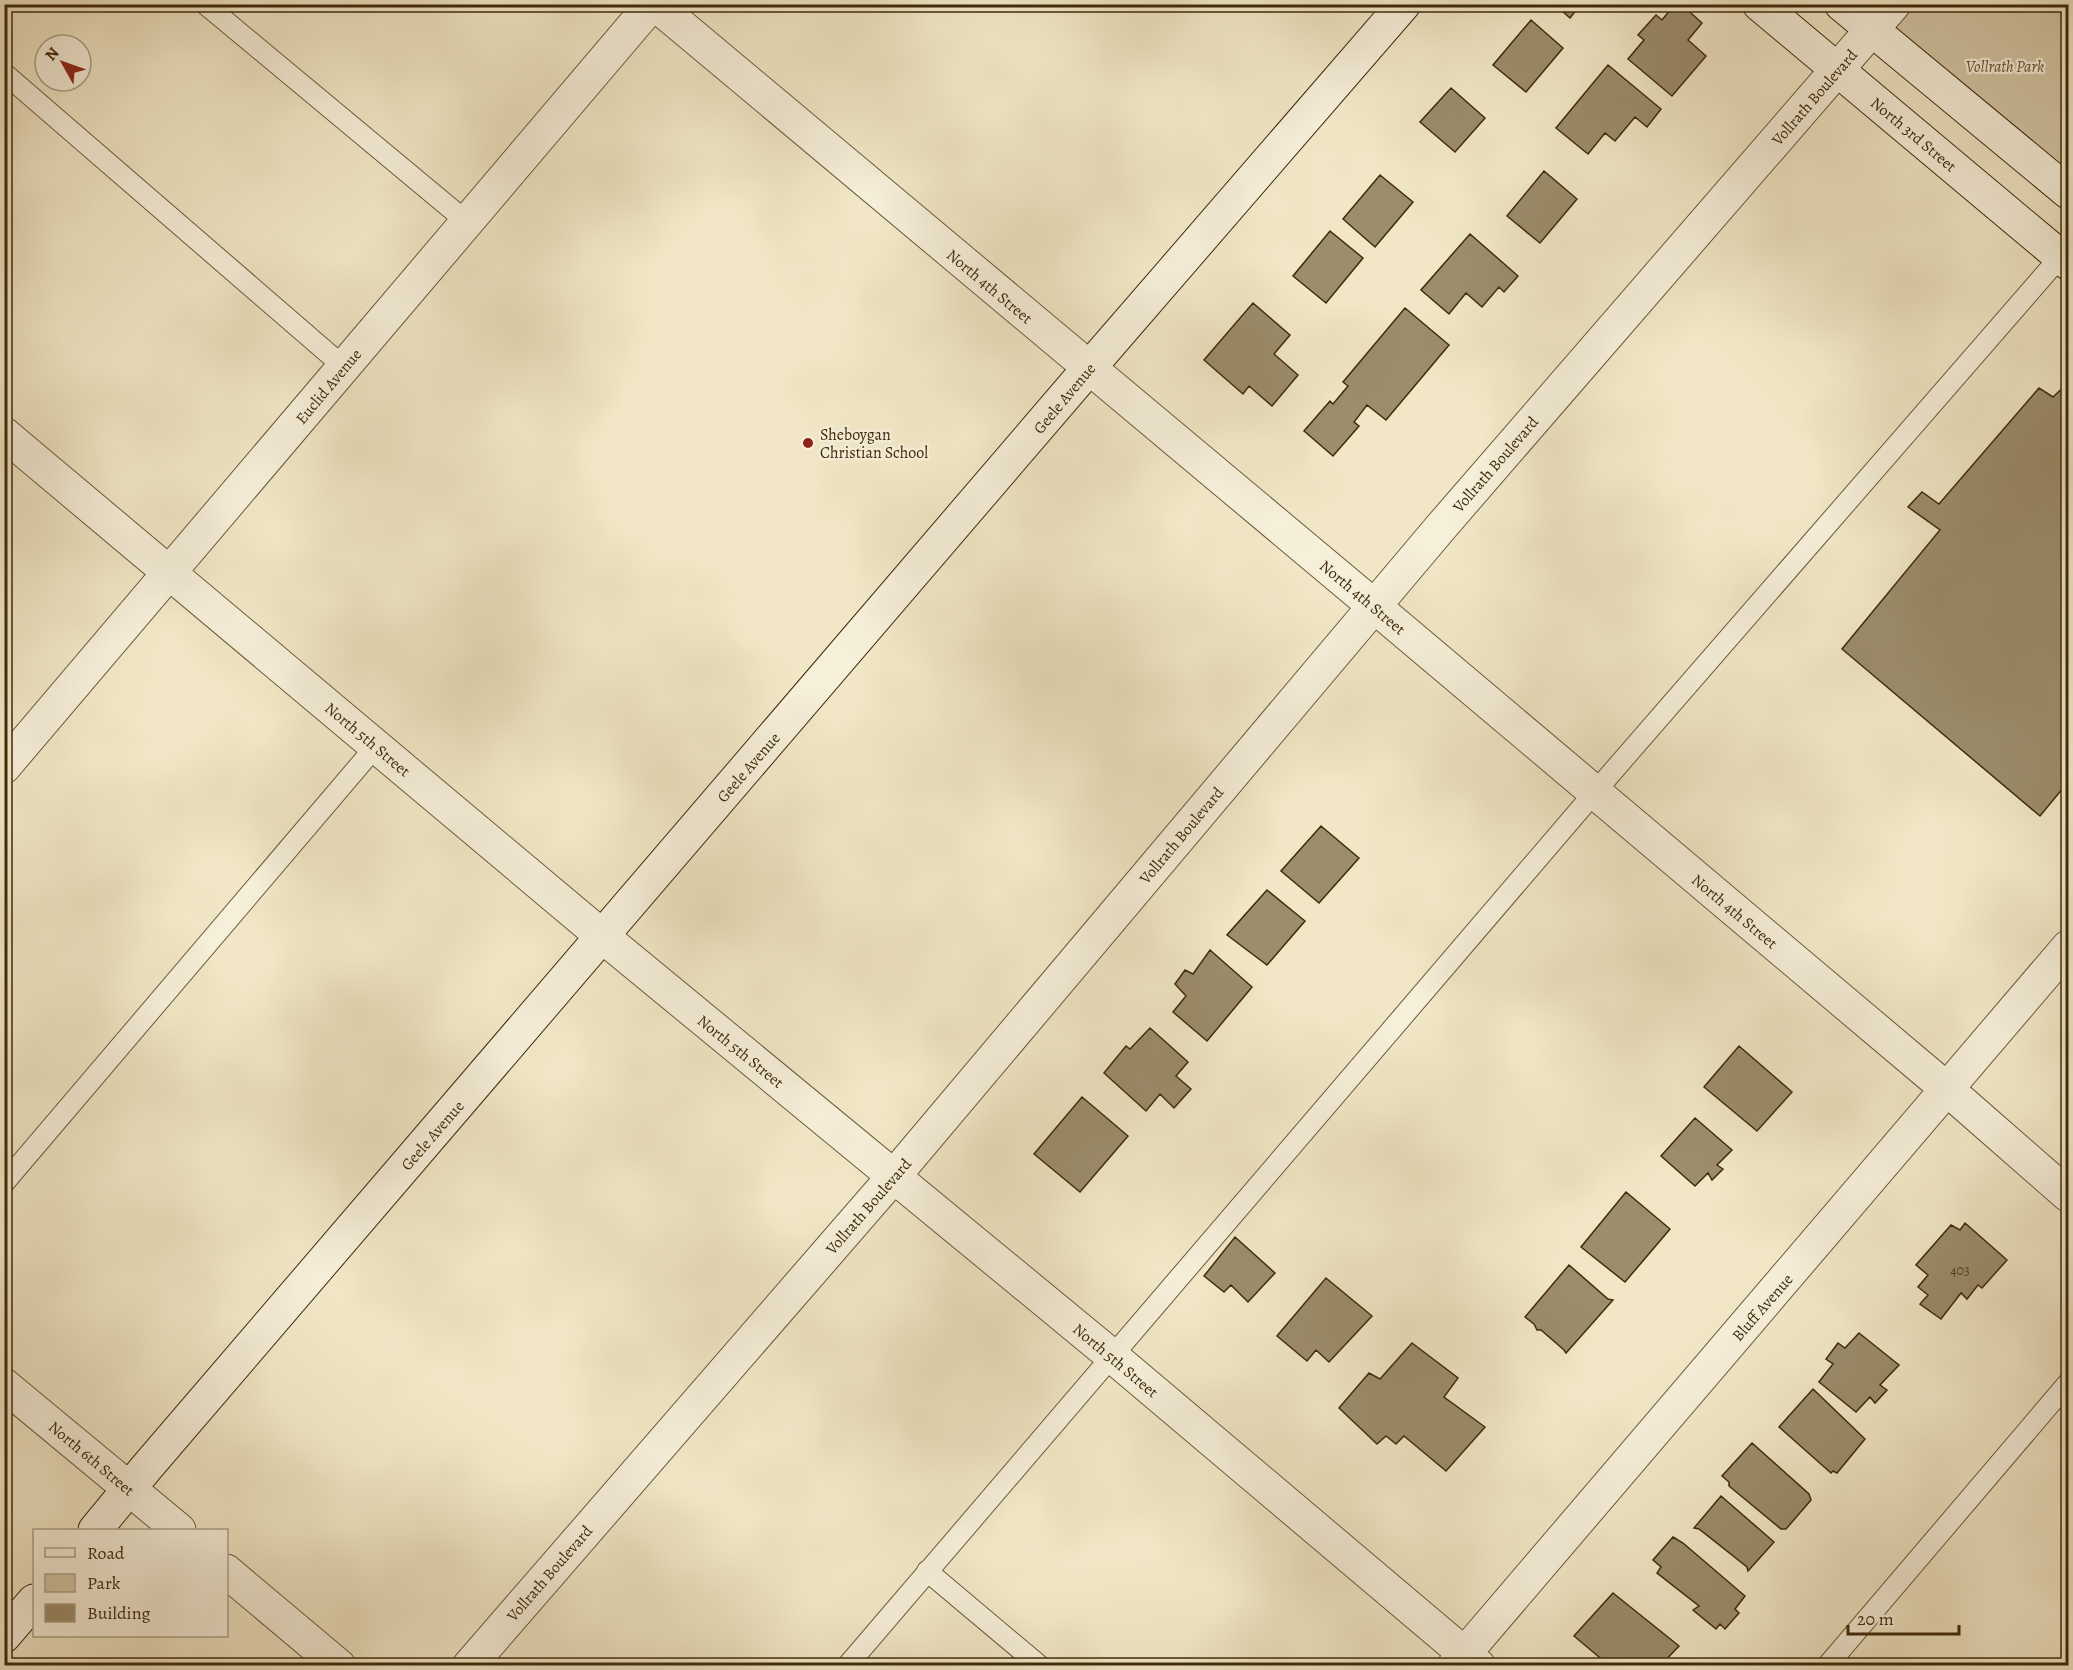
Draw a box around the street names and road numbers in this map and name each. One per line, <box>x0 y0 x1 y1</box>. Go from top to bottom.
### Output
street label: Vollrath Boulevard <box>1766 45 1863 151</box>
street label: North 3rd Street <box>1866 92 1961 177</box>
street label: North 4th Street <box>942 244 1037 329</box>
street label: Euclid Avenue <box>291 344 367 429</box>
street label: Geele Avenue <box>1029 358 1101 439</box>
street label: Vollrath Boulevard <box>1447 412 1544 518</box>
street label: North 4th Street <box>1315 555 1410 640</box>
street label: North 5th Street <box>320 697 415 782</box>
street label: Geele Avenue <box>712 728 785 808</box>
street label: Vollrath Boulevard <box>1134 782 1229 890</box>
street label: North 4th Street <box>1687 869 1782 954</box>
street label: North 5th Street <box>692 1010 788 1094</box>
street label: Geele Avenue <box>396 1096 469 1176</box>
street label: Vollrath Boulevard <box>820 1154 917 1260</box>
street label: Bluff Avenue <box>1727 1269 1798 1346</box>
street label: North 5th Street <box>1068 1318 1163 1403</box>
street label: North 6th Street <box>44 1416 139 1501</box>
street label: Vollrath Boulevard <box>501 1521 598 1627</box>

